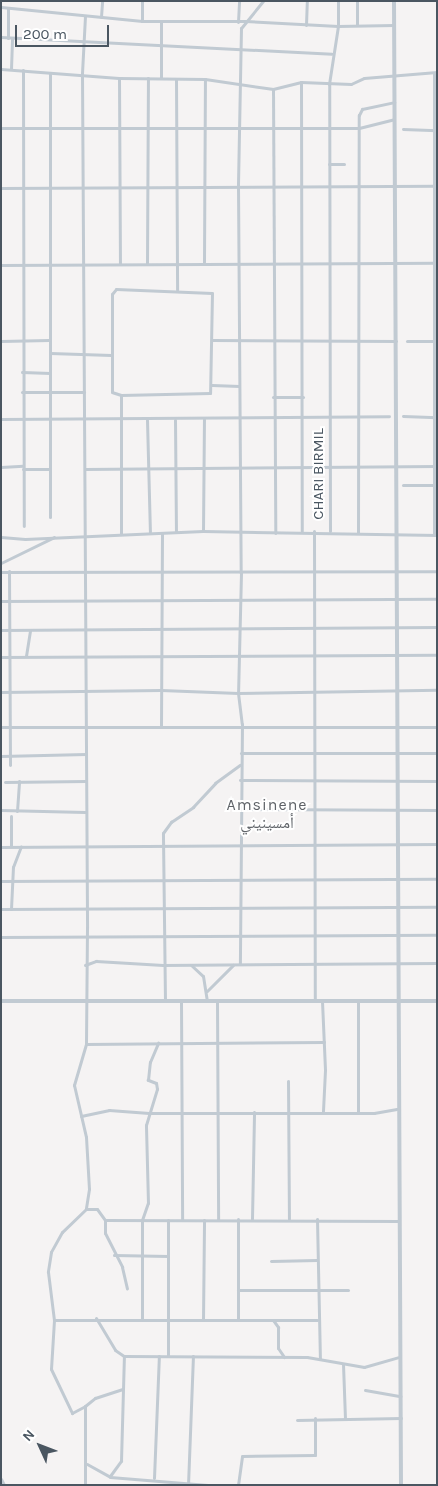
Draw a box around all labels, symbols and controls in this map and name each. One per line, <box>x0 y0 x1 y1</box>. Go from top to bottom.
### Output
scale bar <box>18 15 111 47</box>
text: 200 m <box>23 25 67 43</box>
street label: CHARI BIRMIL <box>310 428 328 520</box>
district label: Amsinene أمسينيني <box>225 795 309 833</box>
north arrow <box>15 1421 65 1471</box>
text: N <box>19 1426 38 1445</box>

